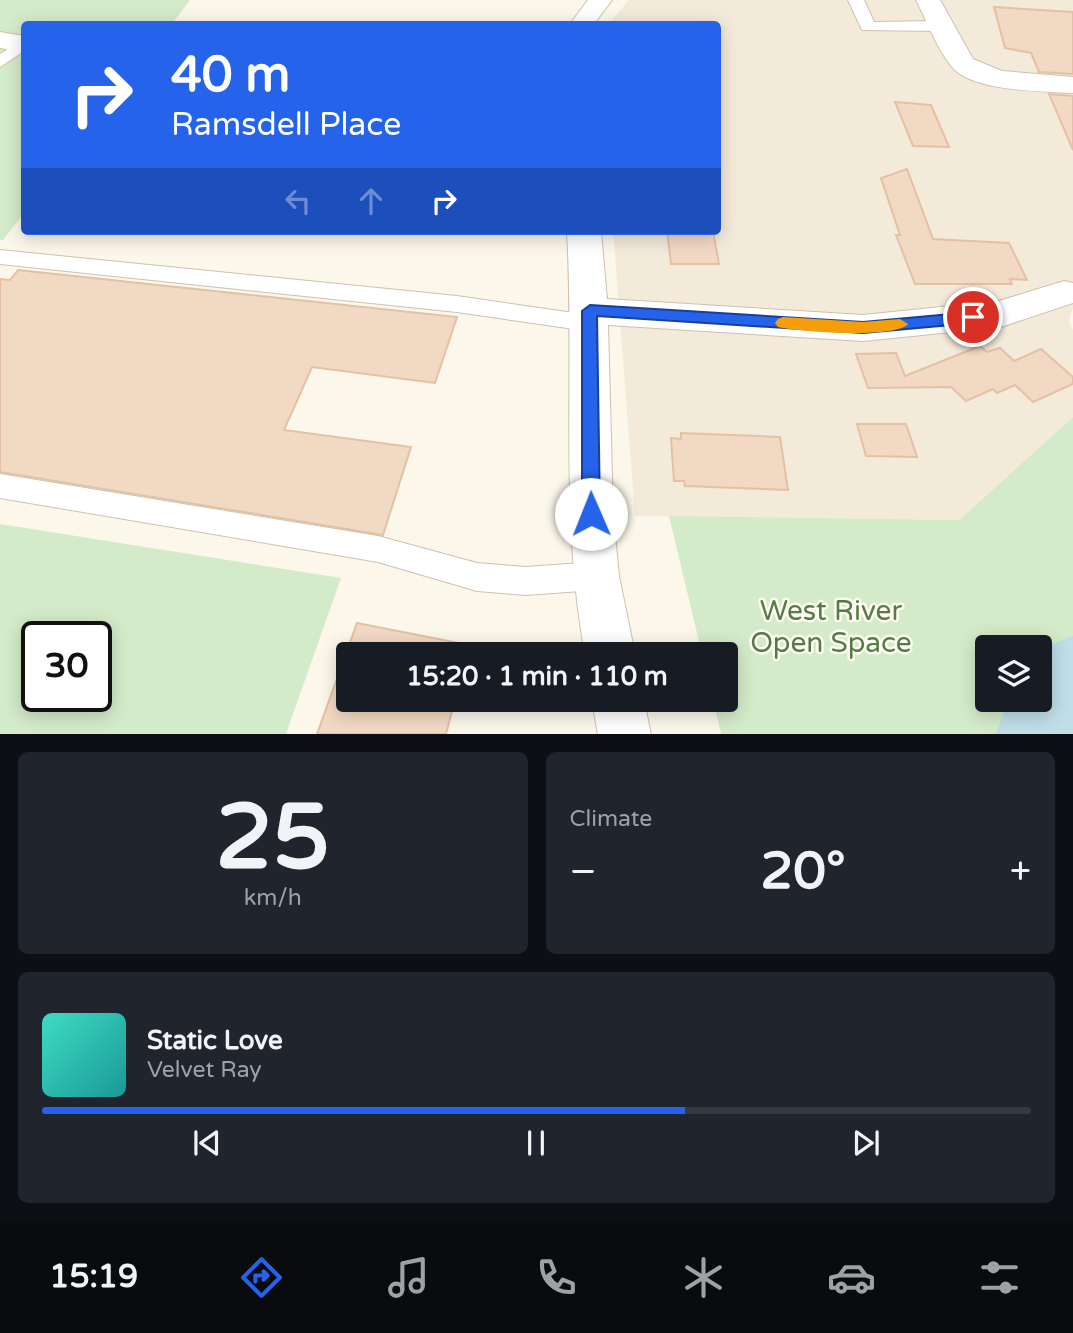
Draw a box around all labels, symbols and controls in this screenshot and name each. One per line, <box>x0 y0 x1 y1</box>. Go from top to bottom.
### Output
text: 40 m <box>171 46 290 105</box>
icon: right <box>56 49 147 140</box>
text: Ramsdell Place <box>171 106 401 144</box>
icon: left <box>279 182 317 220</box>
icon: ahead <box>352 182 390 220</box>
icon: right <box>425 182 463 220</box>
pin <box>943 287 1003 347</box>
icon: arrive <box>954 298 992 336</box>
position arrow <box>554 477 628 551</box>
park label: West River Open Space <box>750 594 912 660</box>
speed limit sign: 30 <box>21 621 112 712</box>
map controls <box>975 635 1052 712</box>
button: layers <box>975 635 1052 712</box>
text: 15:20 · 1 min · 110 m <box>406 661 668 692</box>
text: 25 <box>216 783 330 893</box>
text: Climate <box>570 805 652 833</box>
text: 20° <box>761 840 846 903</box>
text: − <box>570 849 597 895</box>
text: + <box>1010 849 1031 895</box>
text: km/h <box>244 884 302 912</box>
text: Static Love <box>147 1025 283 1056</box>
text: Velvet Ray <box>147 1056 262 1084</box>
icon: previous <box>188 1124 226 1162</box>
icon: pause <box>517 1124 555 1162</box>
icon: next <box>847 1124 885 1162</box>
icon: directions <box>237 1253 286 1302</box>
icon: music <box>384 1253 433 1302</box>
icon: phone <box>532 1253 581 1302</box>
icon: climate <box>679 1253 728 1302</box>
icon: car <box>827 1253 876 1302</box>
icon: filters <box>975 1253 1024 1302</box>
text: 15:19 <box>49 1258 138 1296</box>

